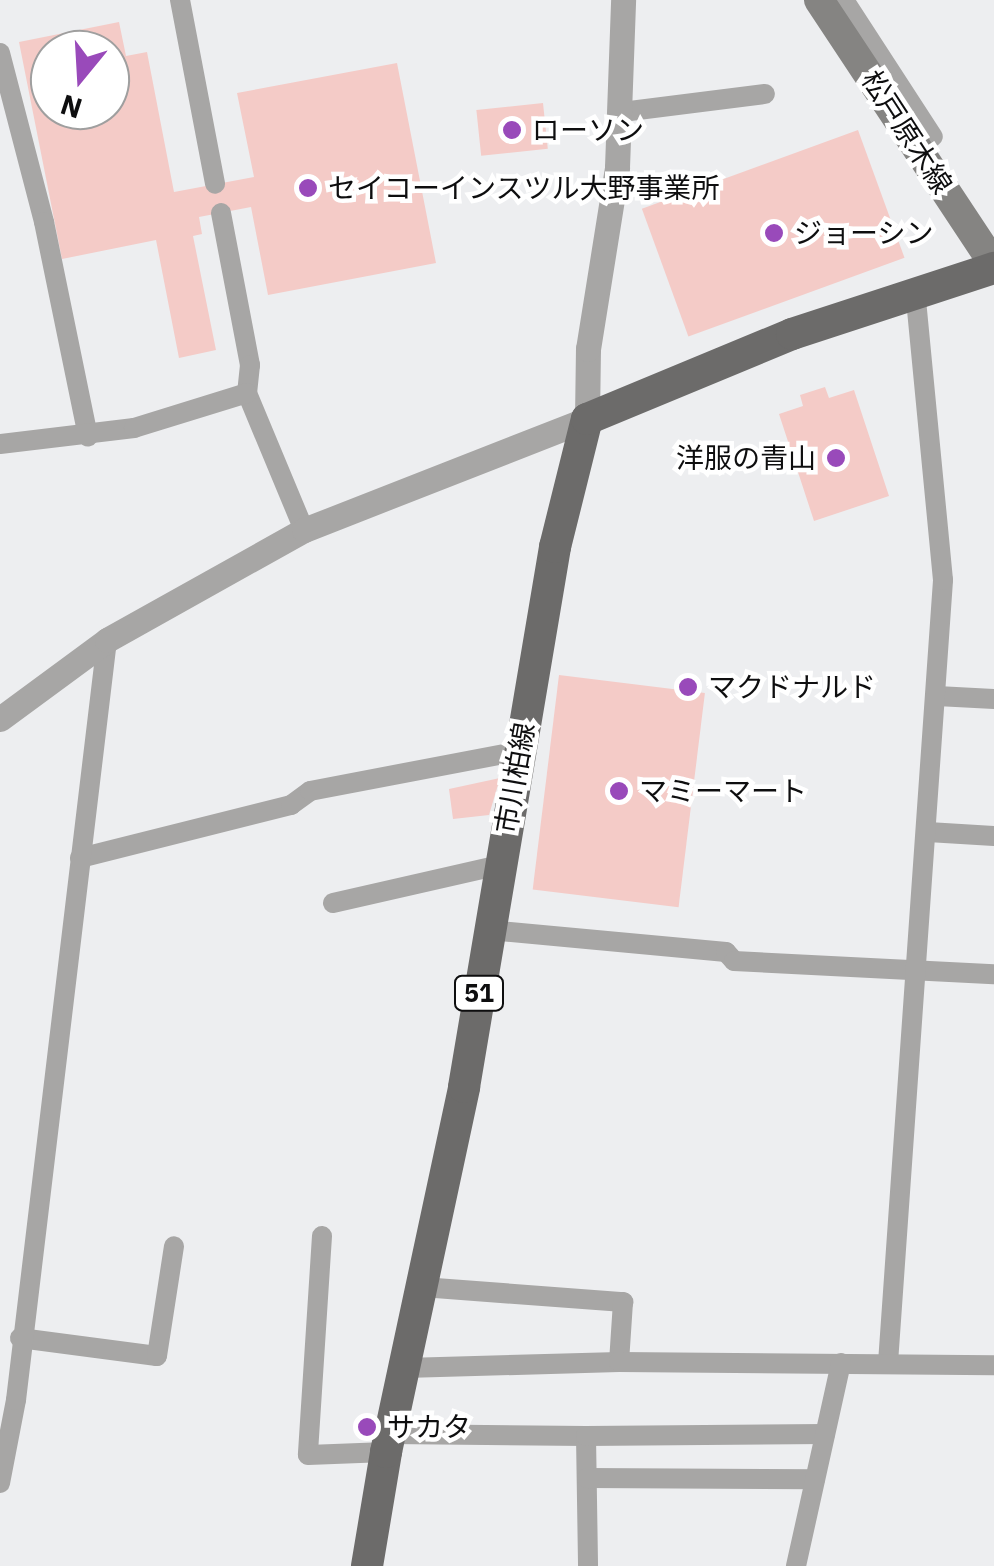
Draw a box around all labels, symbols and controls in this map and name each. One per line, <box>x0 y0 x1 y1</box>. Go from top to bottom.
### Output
north arrow <box>30 30 130 130</box>
street label: 松戸原木線 <box>855 64 959 200</box>
text: N <box>56 86 87 128</box>
place label: ローソン <box>532 113 644 147</box>
marker: ローソン <box>501 119 523 141</box>
place label: セイコーインスツル大野事業所 <box>328 171 720 205</box>
marker: セイコーインスツル大野事業所 <box>297 177 319 199</box>
place label: ジョーシン <box>794 216 934 250</box>
marker: ジョーシン <box>763 222 785 244</box>
place label: 洋服の青山 <box>676 441 816 475</box>
marker: 洋服の青山 <box>825 447 847 469</box>
place label: マクドナルド <box>708 670 876 704</box>
marker: マクドナルド <box>677 676 699 698</box>
street label: 市川柏線 <box>489 720 541 836</box>
place label: マミーマート <box>639 774 807 808</box>
marker: マミーマート <box>608 780 630 802</box>
road number: 51 <box>454 973 504 1013</box>
place label: サカタ <box>387 1410 471 1444</box>
marker: サカタ <box>356 1416 378 1438</box>

